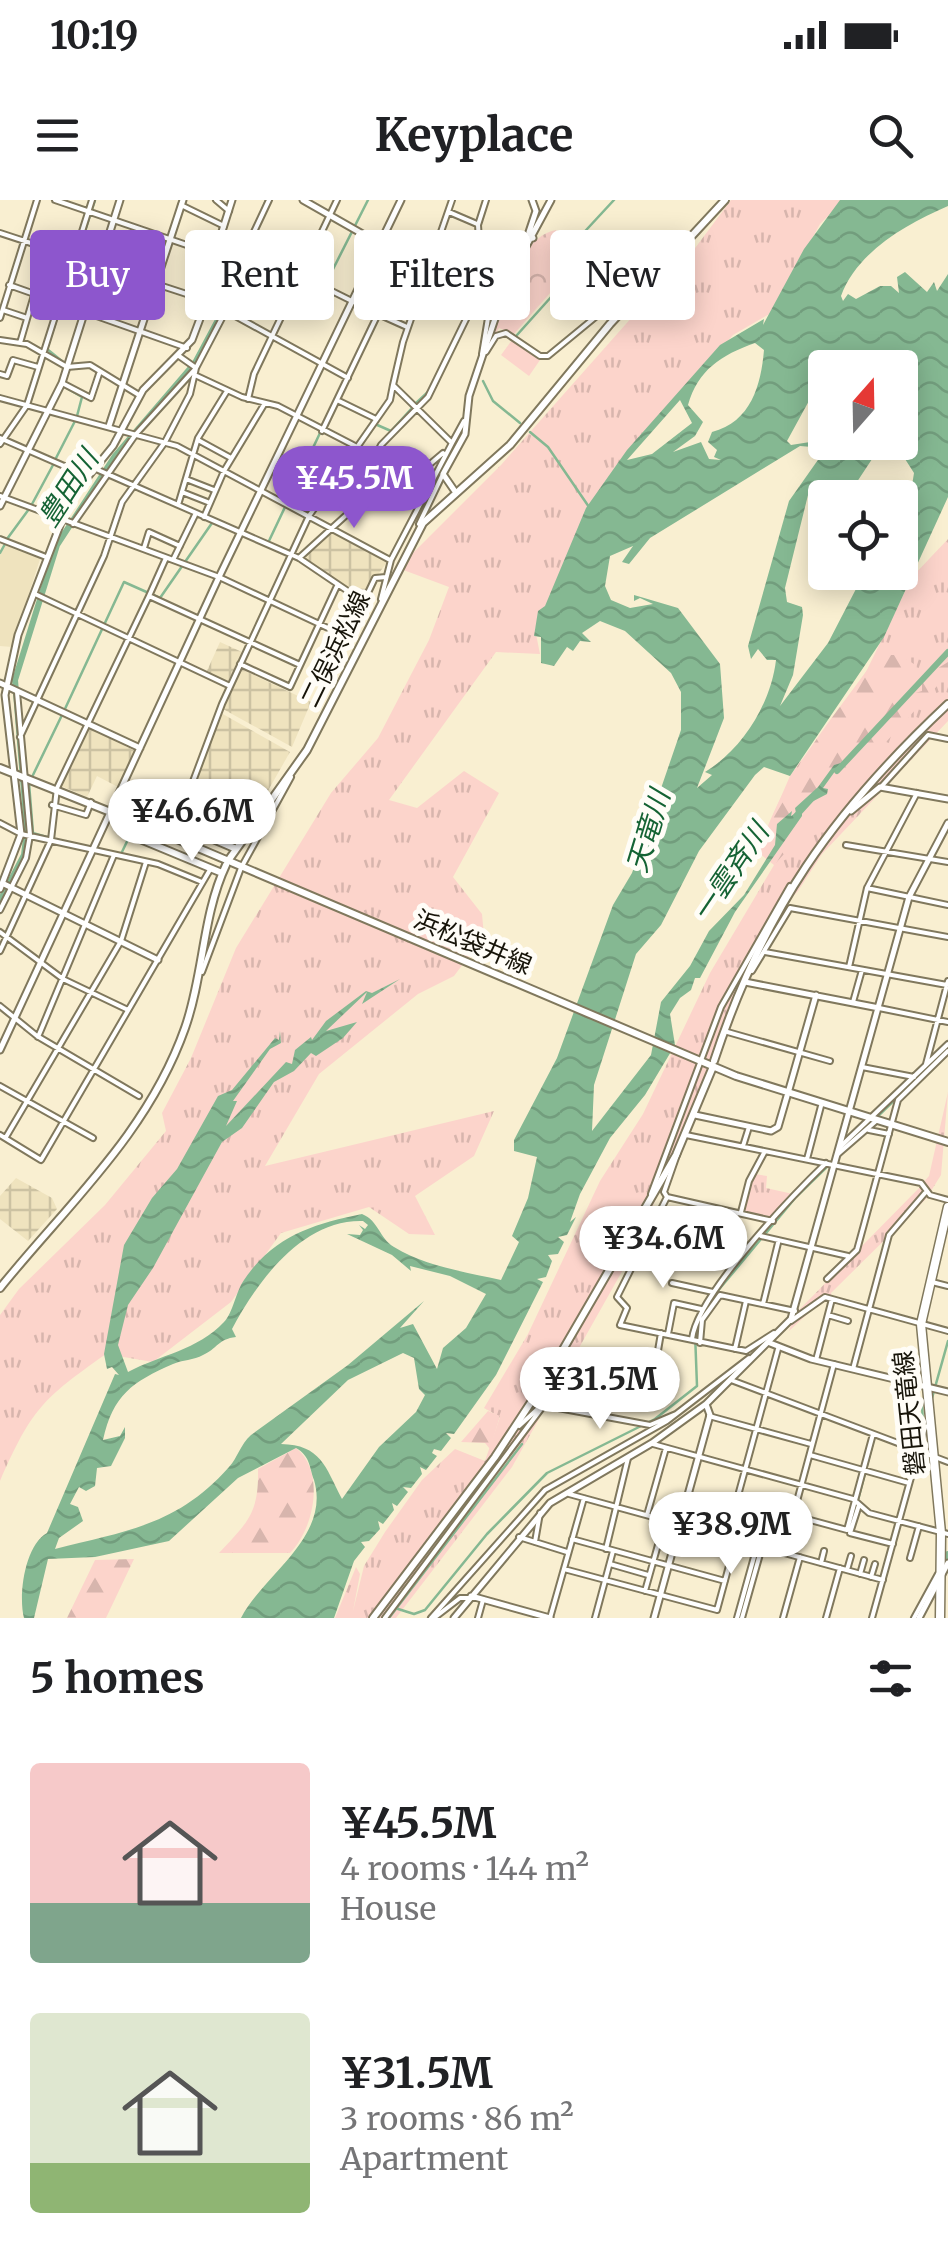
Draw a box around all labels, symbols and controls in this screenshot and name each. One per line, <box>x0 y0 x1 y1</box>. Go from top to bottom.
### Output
text: 10:19 <box>50 12 139 59</box>
text: Keyplace <box>375 107 573 163</box>
icon: menu <box>30 108 85 163</box>
icon: search <box>863 108 918 163</box>
chip: Buy <box>30 230 165 320</box>
chip: Rent <box>185 230 334 320</box>
chip: Filters <box>354 230 530 320</box>
chip: New <box>550 230 695 320</box>
north arrow <box>808 350 918 460</box>
map controls <box>808 350 918 590</box>
water label: 豊田川 <box>30 440 108 533</box>
pin: ¥45.5M <box>273 446 435 531</box>
text: ¥45.5M <box>294 458 414 498</box>
button: locate <box>808 480 918 590</box>
street label: 二俣浜松線 <box>293 586 377 712</box>
pin: ¥46.6M <box>111 779 273 864</box>
water label: 天竜川 <box>619 783 678 876</box>
text: ¥46.6M <box>130 791 254 831</box>
water label: 一雲斉川 <box>684 813 778 928</box>
street label: 浜松袋井線 <box>409 903 537 981</box>
pin: ¥34.6M <box>582 1206 744 1291</box>
text: ¥34.6M <box>601 1218 725 1258</box>
pin: ¥31.5M <box>519 1347 681 1432</box>
street label: 磐田天竜線 <box>887 1349 931 1477</box>
text: ¥31.5M <box>542 1359 658 1399</box>
pin: ¥38.9M <box>650 1492 812 1577</box>
text: ¥38.9M <box>671 1504 791 1544</box>
icon: filters <box>863 1651 918 1706</box>
text: 5 homes <box>30 1652 204 1704</box>
text: ¥45.5M <box>340 1797 496 1849</box>
icon: home <box>110 1803 230 1923</box>
text: 4 rooms · 144 m² <box>340 1849 589 1889</box>
text: House <box>340 1889 436 1929</box>
text: ¥31.5M <box>340 2047 493 2099</box>
icon: home <box>110 2053 230 2173</box>
text: 3 rooms · 86 m² <box>340 2099 574 2139</box>
text: Apartment <box>340 2139 508 2179</box>

